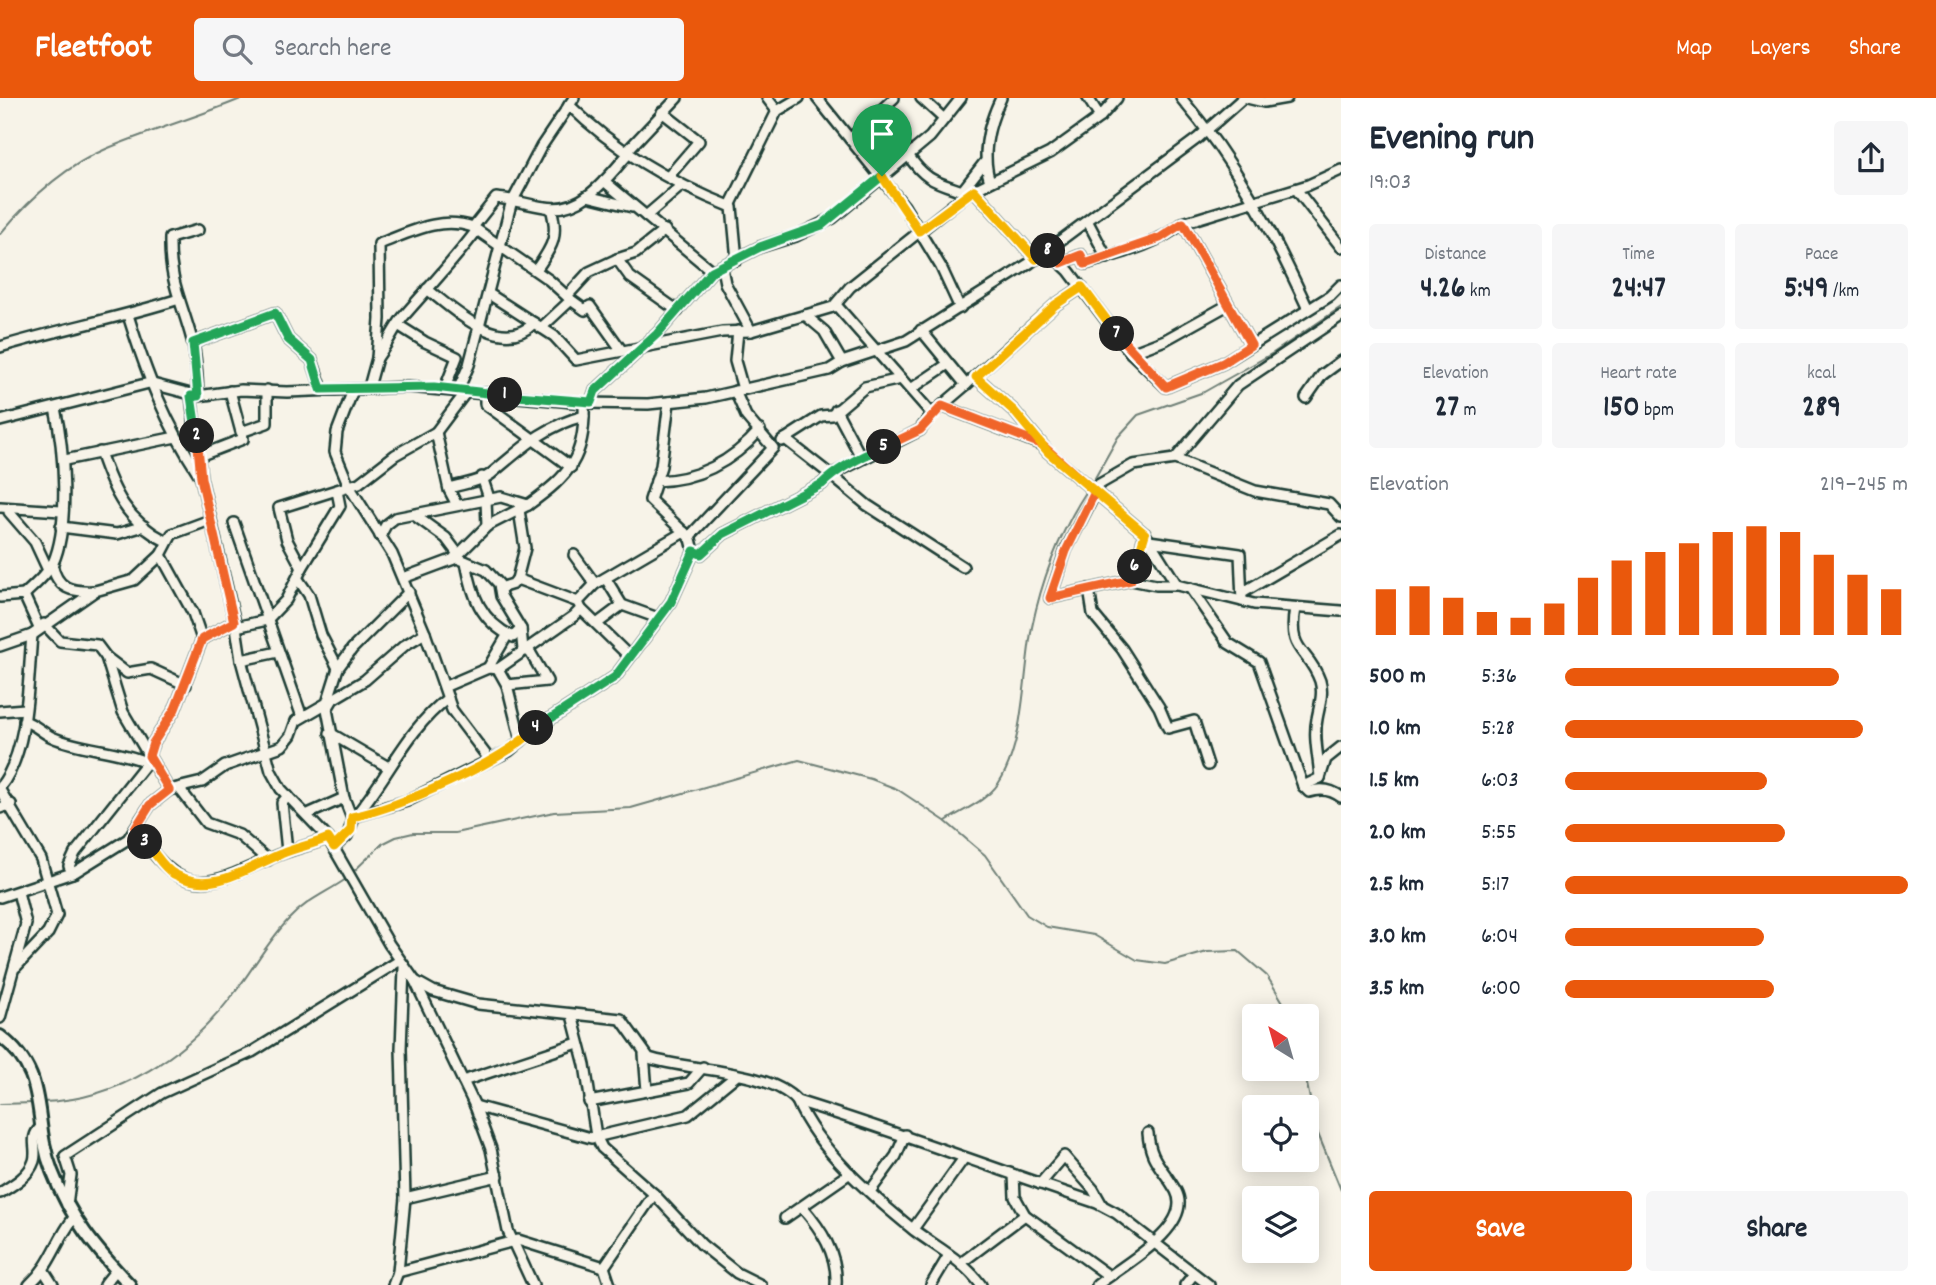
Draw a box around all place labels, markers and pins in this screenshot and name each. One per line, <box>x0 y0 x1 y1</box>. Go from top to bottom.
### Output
pin <box>852 104 912 176</box>
pin: 8 <box>1030 234 1066 268</box>
pin: 7 <box>1100 316 1134 352</box>
pin: 1 <box>488 378 522 412</box>
pin: 2 <box>180 418 214 454</box>
pin: 5 <box>866 430 902 464</box>
pin: 6 <box>1118 550 1152 584</box>
pin: 4 <box>518 710 554 746</box>
pin: 3 <box>128 824 162 860</box>

